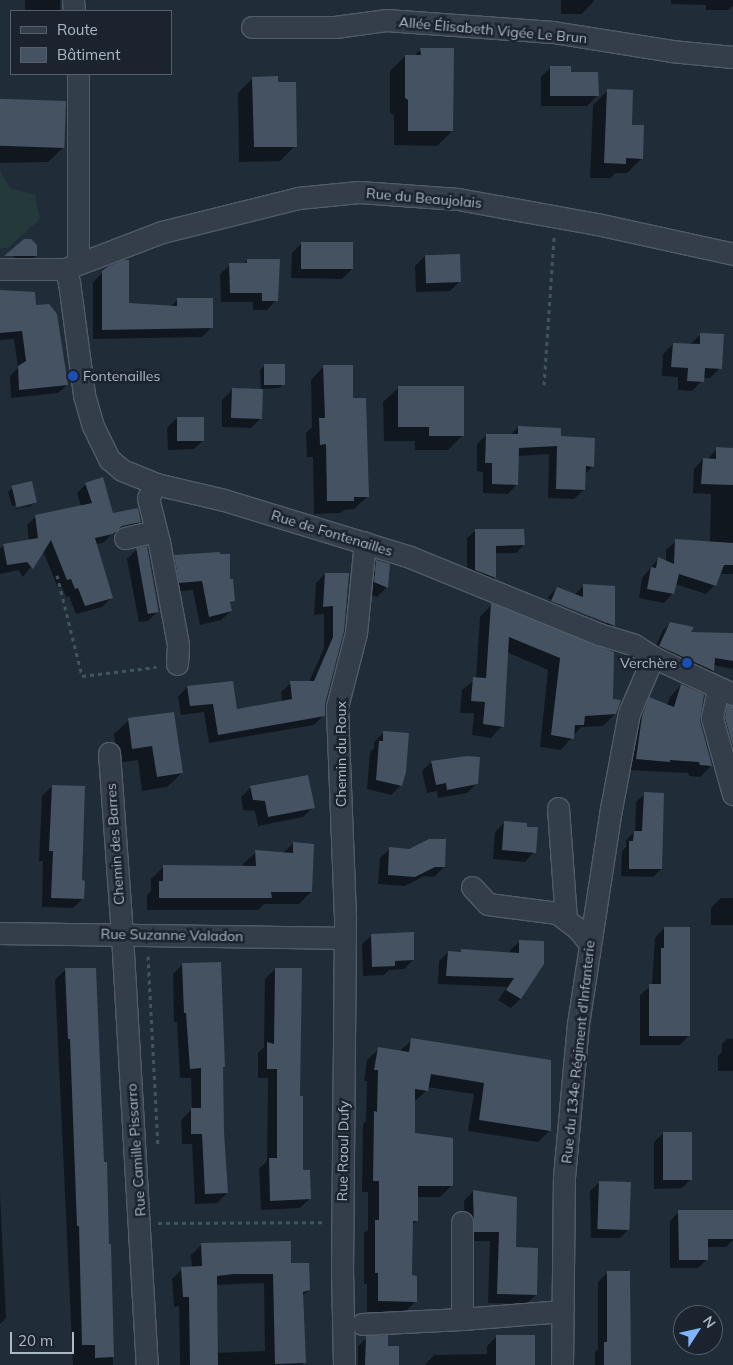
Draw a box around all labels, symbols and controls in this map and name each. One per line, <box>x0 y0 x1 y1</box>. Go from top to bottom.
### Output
legend <box>10 10 172 75</box>
street label: Allée Élisabeth Vigée Le Brun <box>398 13 588 47</box>
text: Route <box>57 20 98 39</box>
text: Bâtiment <box>57 45 120 64</box>
street label: Rue du Beaujolais <box>365 185 483 211</box>
place label: Fontenailles <box>83 368 160 384</box>
marker: Fontenailles <box>67 370 79 382</box>
street label: Rue de Fontenailles <box>269 507 395 559</box>
place label: Verchère <box>620 655 677 671</box>
marker: Verchère <box>681 657 693 669</box>
street label: Chemin du Roux <box>333 701 349 807</box>
street label: Chemin des Barres <box>102 783 128 905</box>
street label: Rue Suzanne Valadon <box>100 925 244 945</box>
street label: Rue du 134e Régiment d'Infanterie <box>558 940 598 1164</box>
street label: Rue Camille Pissarro <box>123 1083 149 1217</box>
street label: Rue Raoul Dufy <box>334 1100 352 1202</box>
north arrow <box>673 1305 723 1355</box>
text: N <box>699 1312 720 1331</box>
scale bar <box>12 1322 76 1354</box>
text: 20 m <box>18 1331 53 1350</box>

